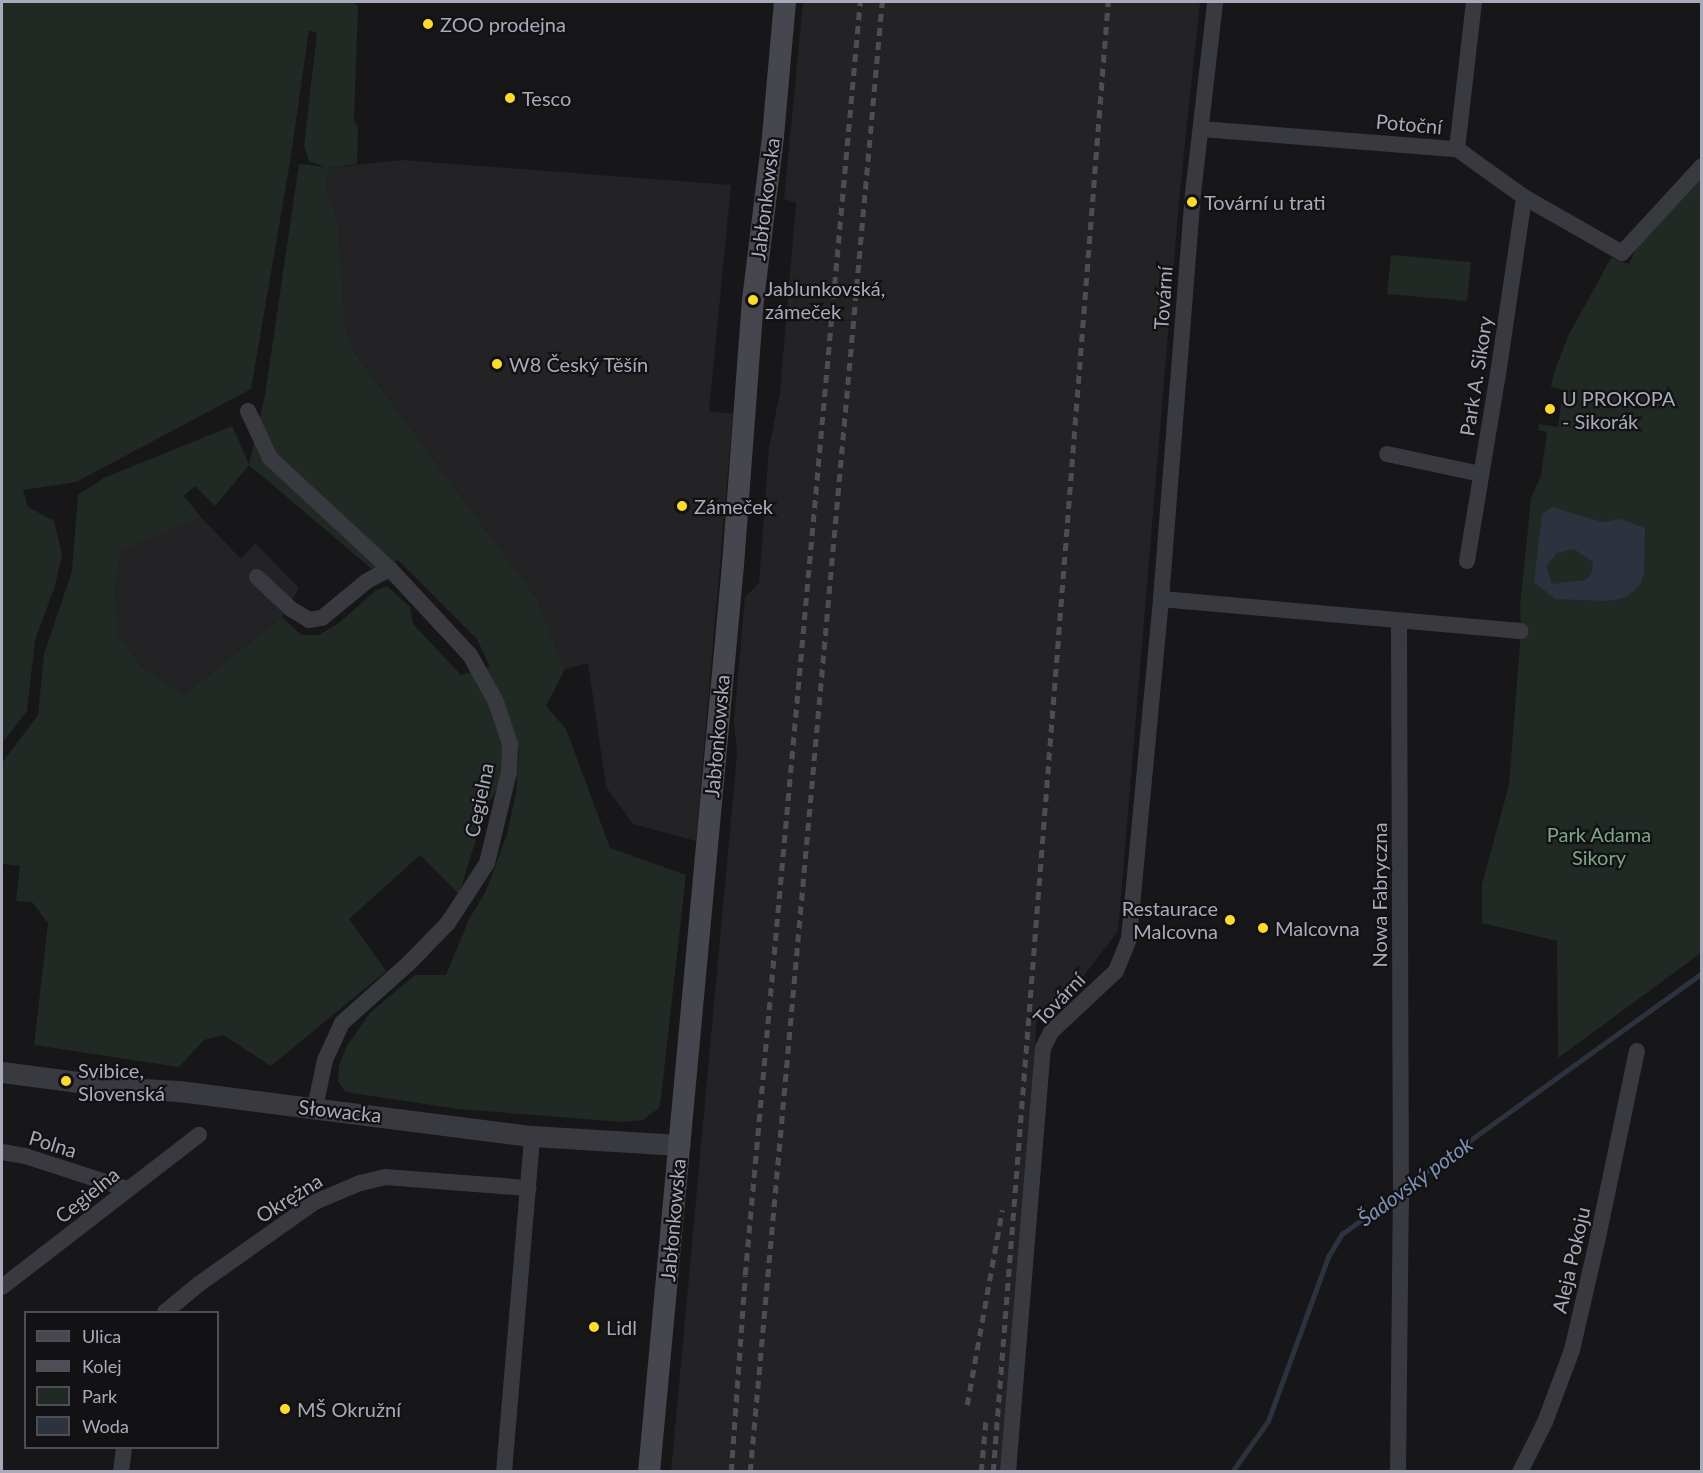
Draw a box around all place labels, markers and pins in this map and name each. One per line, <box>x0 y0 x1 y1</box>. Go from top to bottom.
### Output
place label: ZOO prodejna <box>440 12 566 36</box>
marker: ZOO prodejna <box>421 17 435 31</box>
place label: Tesco <box>522 86 571 110</box>
marker: Tesco <box>503 91 517 105</box>
place label: Tovární u trati <box>1204 190 1326 214</box>
marker: Tovární u trati <box>1185 195 1199 209</box>
place label: Jablunkovská, zámeček <box>765 276 885 323</box>
marker: Jablunkovská, zámeček <box>746 293 760 307</box>
place label: W8 Český Těšín <box>509 352 649 376</box>
marker: W8 Český Těšín <box>490 357 504 371</box>
place label: U PROKOPA - Sikorák <box>1562 386 1675 433</box>
marker: U PROKOPA - Sikorák <box>1543 402 1557 416</box>
place label: Zámeček <box>694 494 773 518</box>
marker: Zámeček <box>675 499 689 513</box>
place label: Restaurace Malcovna <box>1122 897 1218 944</box>
marker: Restaurace Malcovna <box>1223 913 1237 927</box>
place label: Malcovna <box>1275 916 1360 940</box>
marker: Malcovna <box>1256 921 1270 935</box>
place label: Svibice, Slovenská <box>78 1058 165 1105</box>
marker: Svibice, Slovenská <box>59 1074 73 1088</box>
place label: Lidl <box>606 1315 637 1339</box>
marker: Lidl <box>587 1320 601 1334</box>
place label: MŠ Okružní <box>297 1397 401 1421</box>
marker: MŠ Okružní <box>278 1402 292 1416</box>

